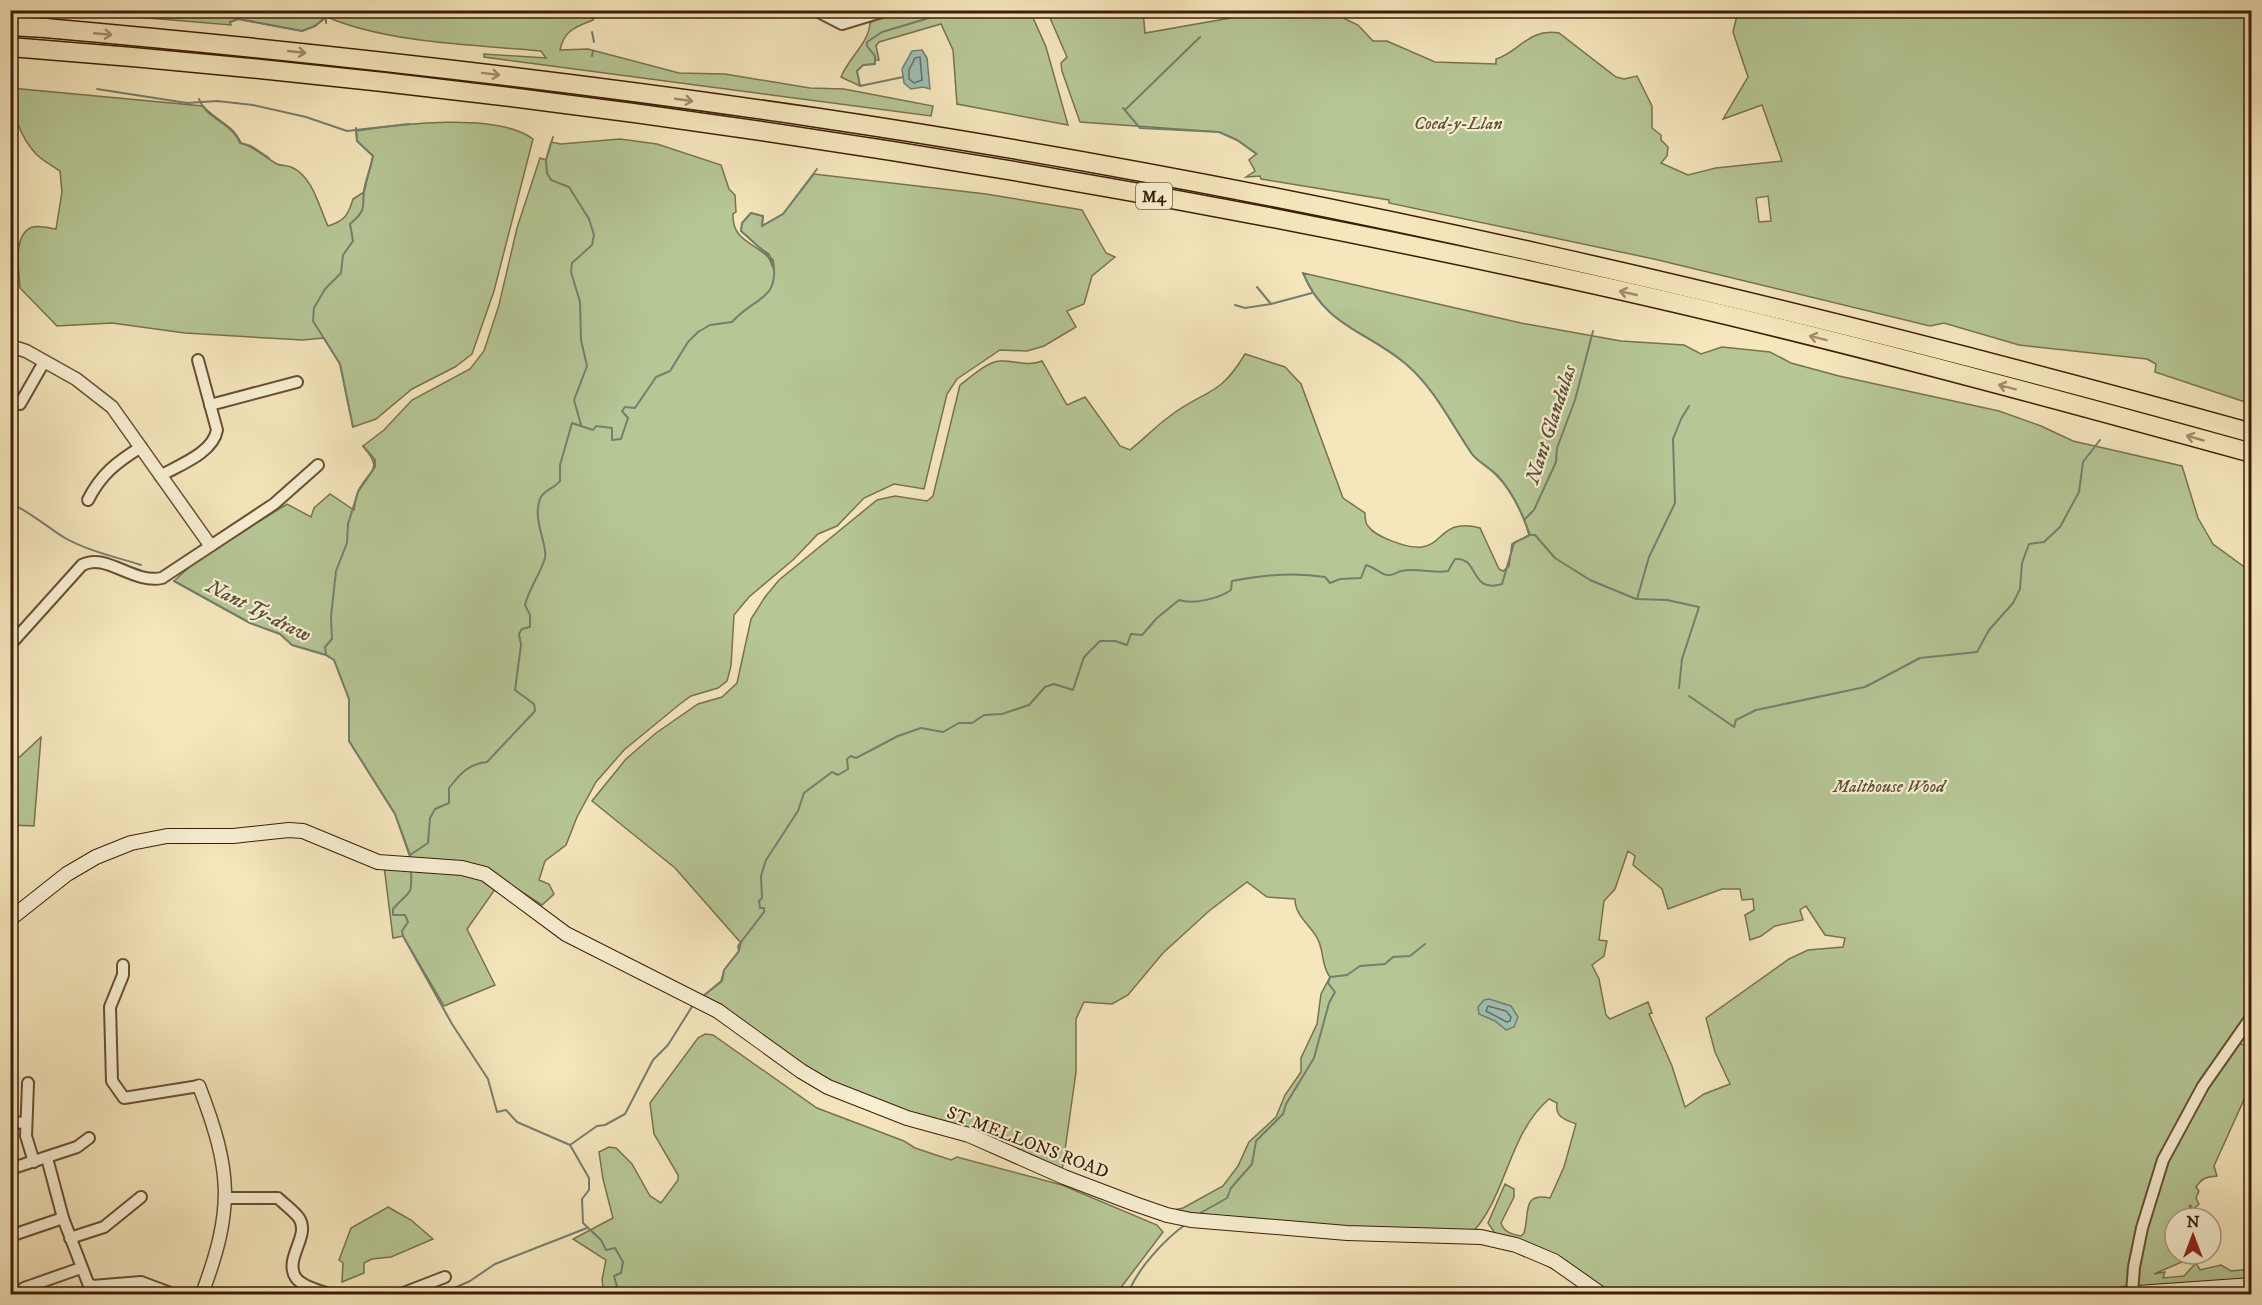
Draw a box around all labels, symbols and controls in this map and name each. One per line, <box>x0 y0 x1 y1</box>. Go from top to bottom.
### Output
one-way arrow <box>93 28 113 39</box>
one-way arrow <box>287 47 307 58</box>
one-way arrow <box>481 69 500 80</box>
one-way arrow <box>674 94 694 105</box>
park label: Coed-y-Llan <box>1414 113 1502 135</box>
road number: M4 <box>1136 183 1172 209</box>
one-way arrow <box>1619 286 1638 298</box>
one-way arrow <box>1809 332 1828 344</box>
water label: Nant Glandulas <box>1520 361 1583 488</box>
one-way arrow <box>1998 380 2017 392</box>
one-way arrow <box>2186 432 2205 443</box>
water label: Nant Ty-draw <box>201 574 315 648</box>
park label: Malthouse Wood <box>1831 776 1947 798</box>
street label: ST MELLONS ROAD <box>943 1102 1112 1184</box>
north arrow <box>2163 1206 2223 1266</box>
text: N <box>2186 1212 2200 1232</box>

